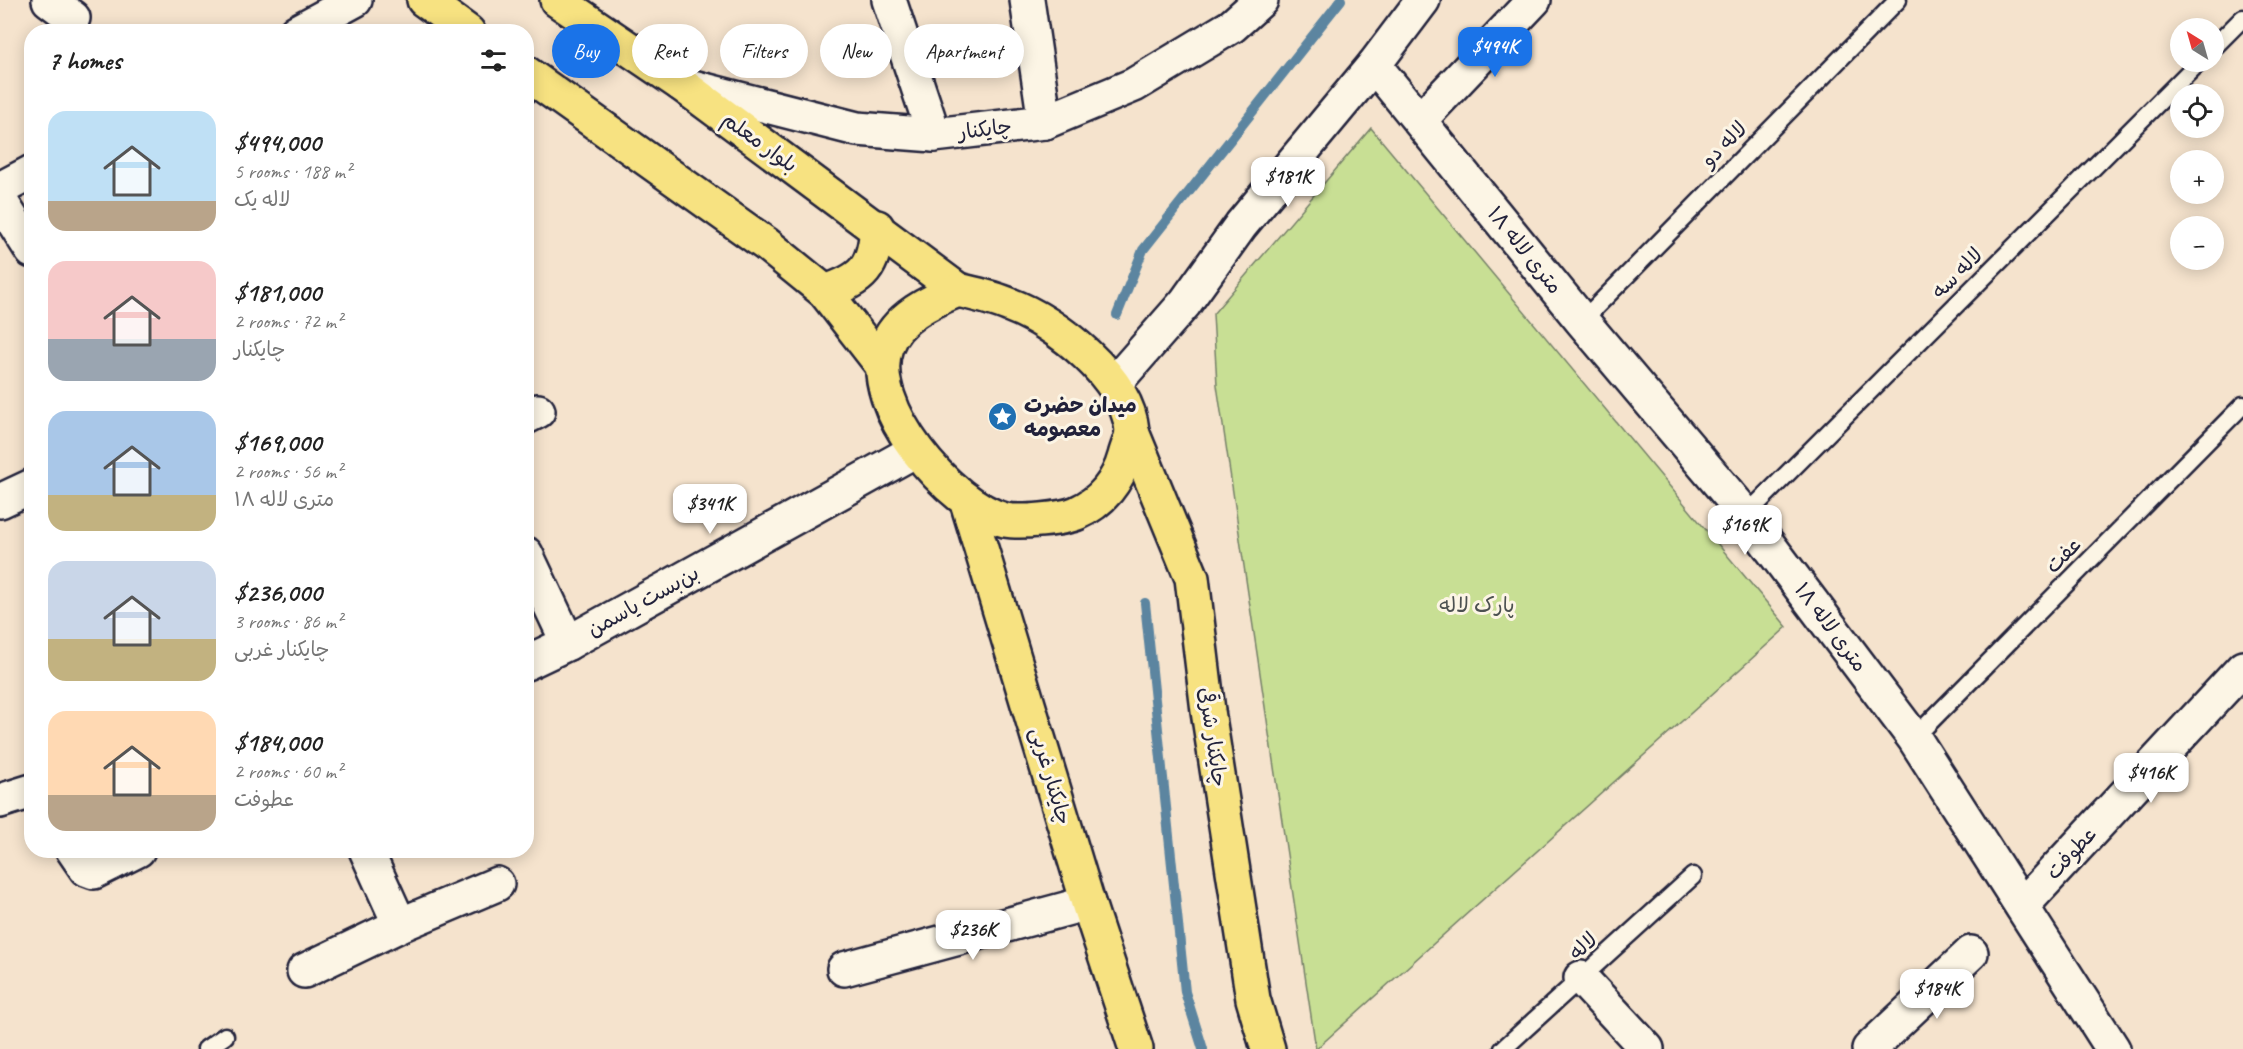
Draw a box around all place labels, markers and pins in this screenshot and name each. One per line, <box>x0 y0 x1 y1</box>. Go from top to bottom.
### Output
pin: $494K <box>1453 27 1537 78</box>
pin: $181K <box>1246 157 1330 208</box>
place label: میدان حضرت معصومه <box>1024 392 1137 442</box>
place icon: میدان حضرت معصومه <box>987 401 1019 433</box>
pin: $341K <box>668 484 752 535</box>
pin: $169K <box>1703 505 1787 556</box>
pin: $416K <box>2109 753 2193 804</box>
pin: $236K <box>931 910 1015 961</box>
pin: $184K <box>1895 969 1979 1020</box>

